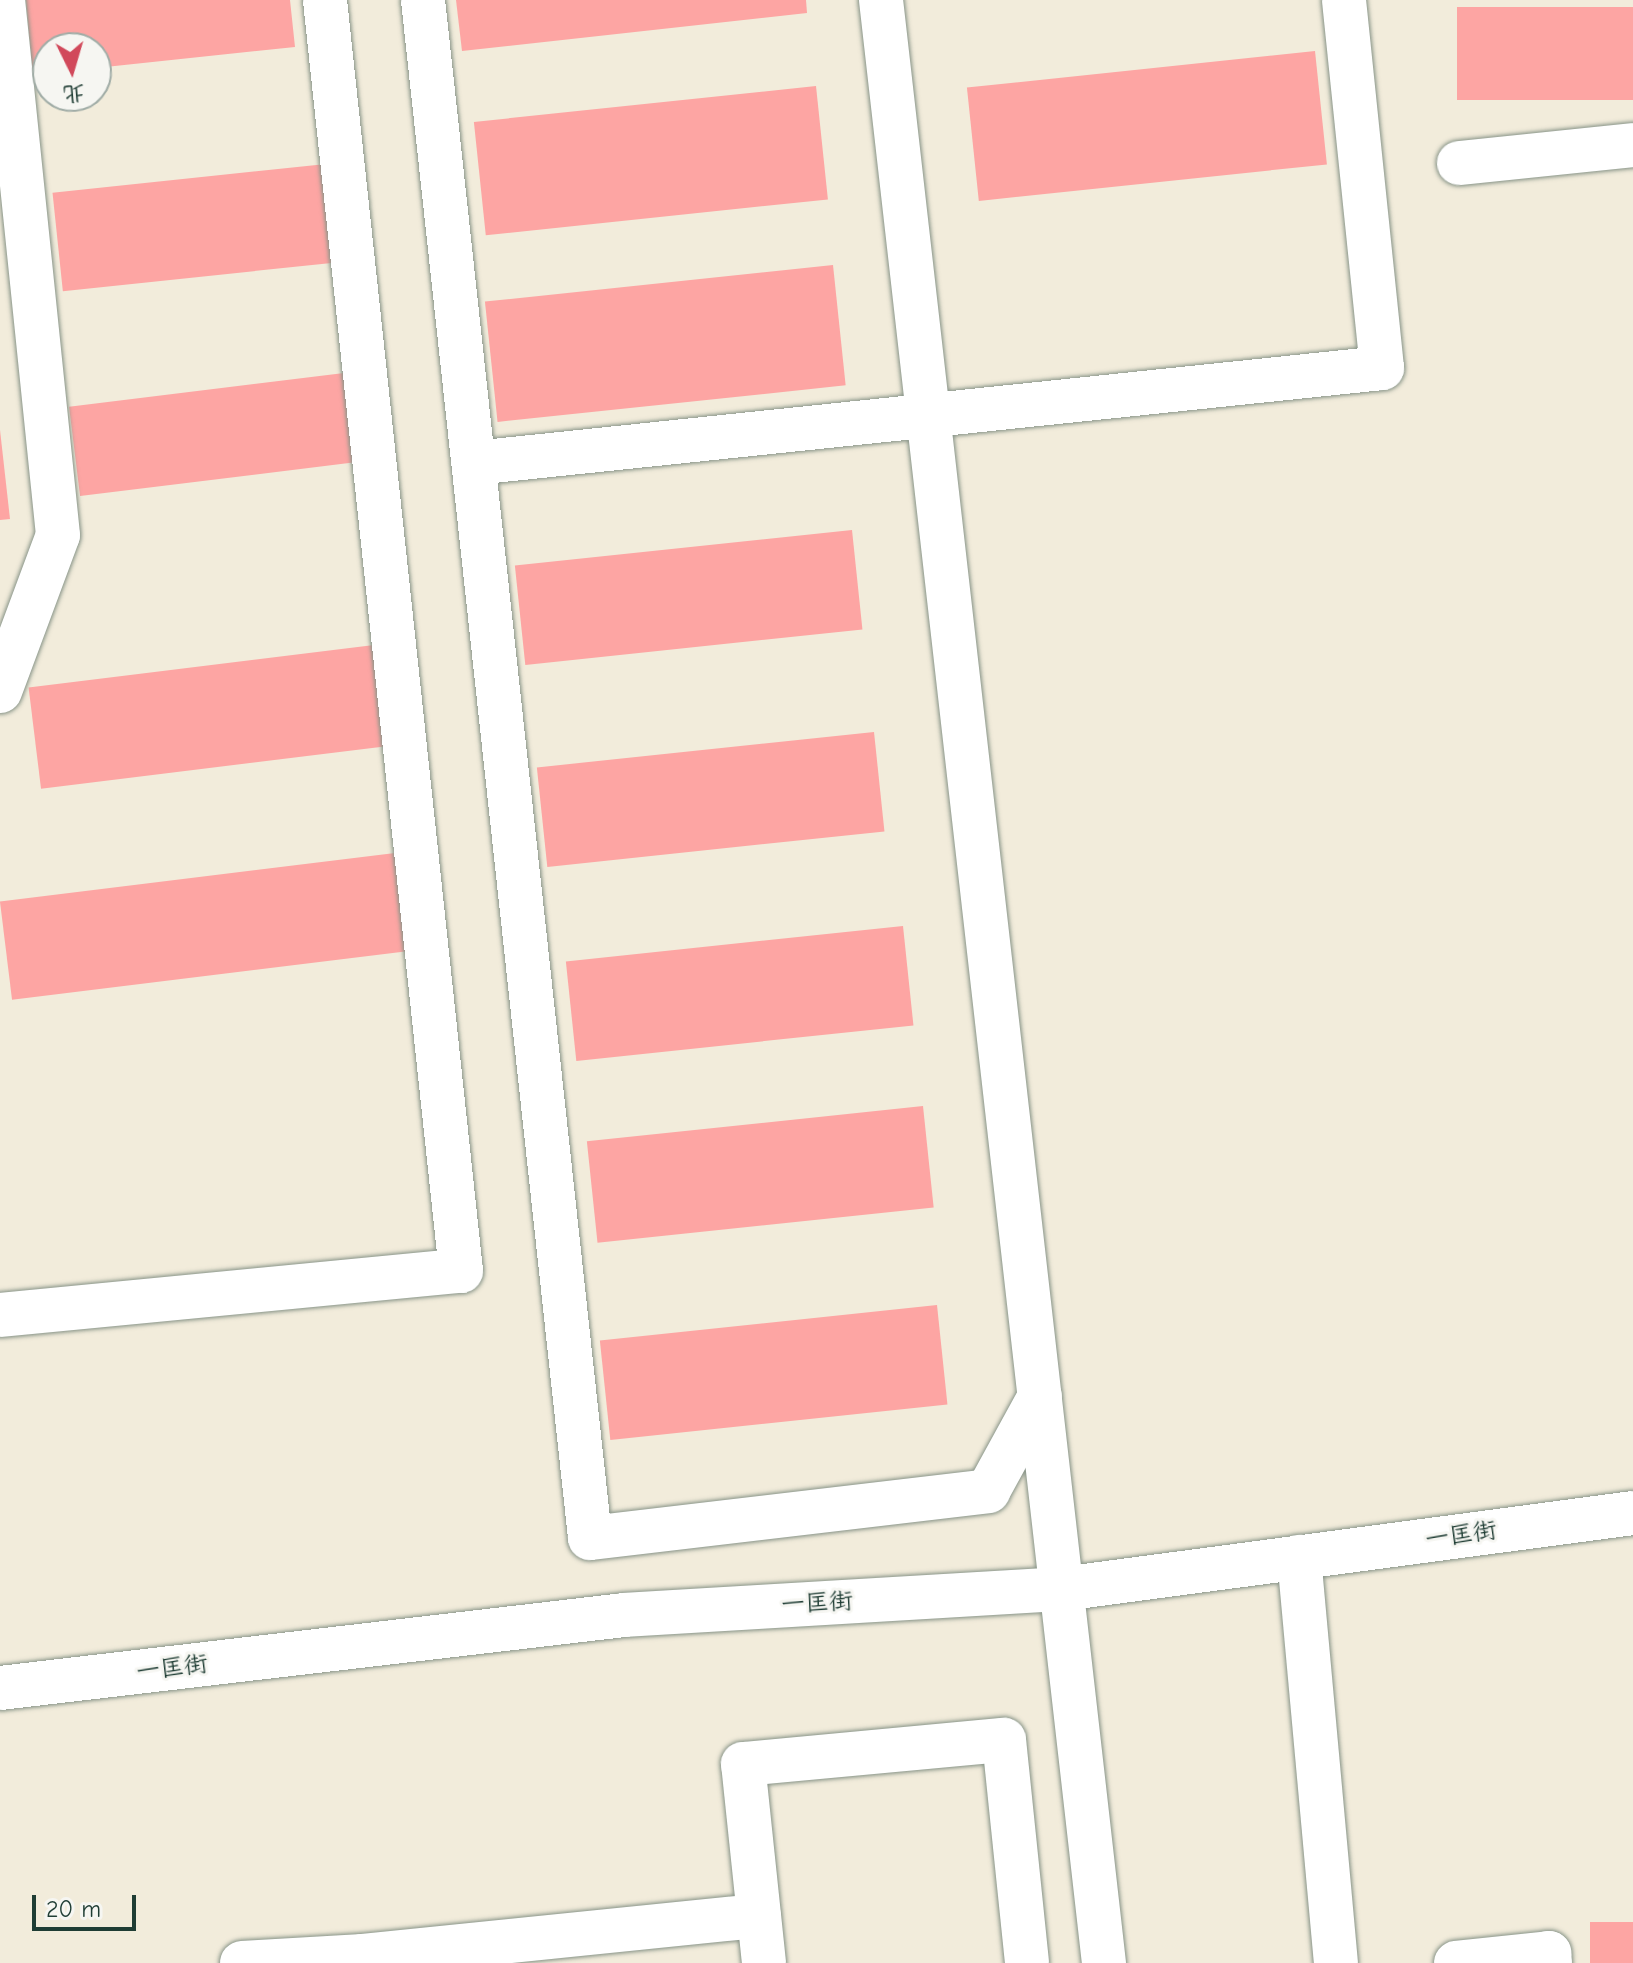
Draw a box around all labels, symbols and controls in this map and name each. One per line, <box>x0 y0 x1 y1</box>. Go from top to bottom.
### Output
north arrow <box>32 32 112 112</box>
text: 北 <box>62 80 86 108</box>
street label: 一匡街 <box>1423 1516 1499 1554</box>
street label: 一匡街 <box>780 1587 854 1619</box>
street label: 一匡街 <box>135 1649 209 1687</box>
scale bar <box>36 1879 140 1929</box>
text: 20 m <box>46 1895 101 1923</box>

